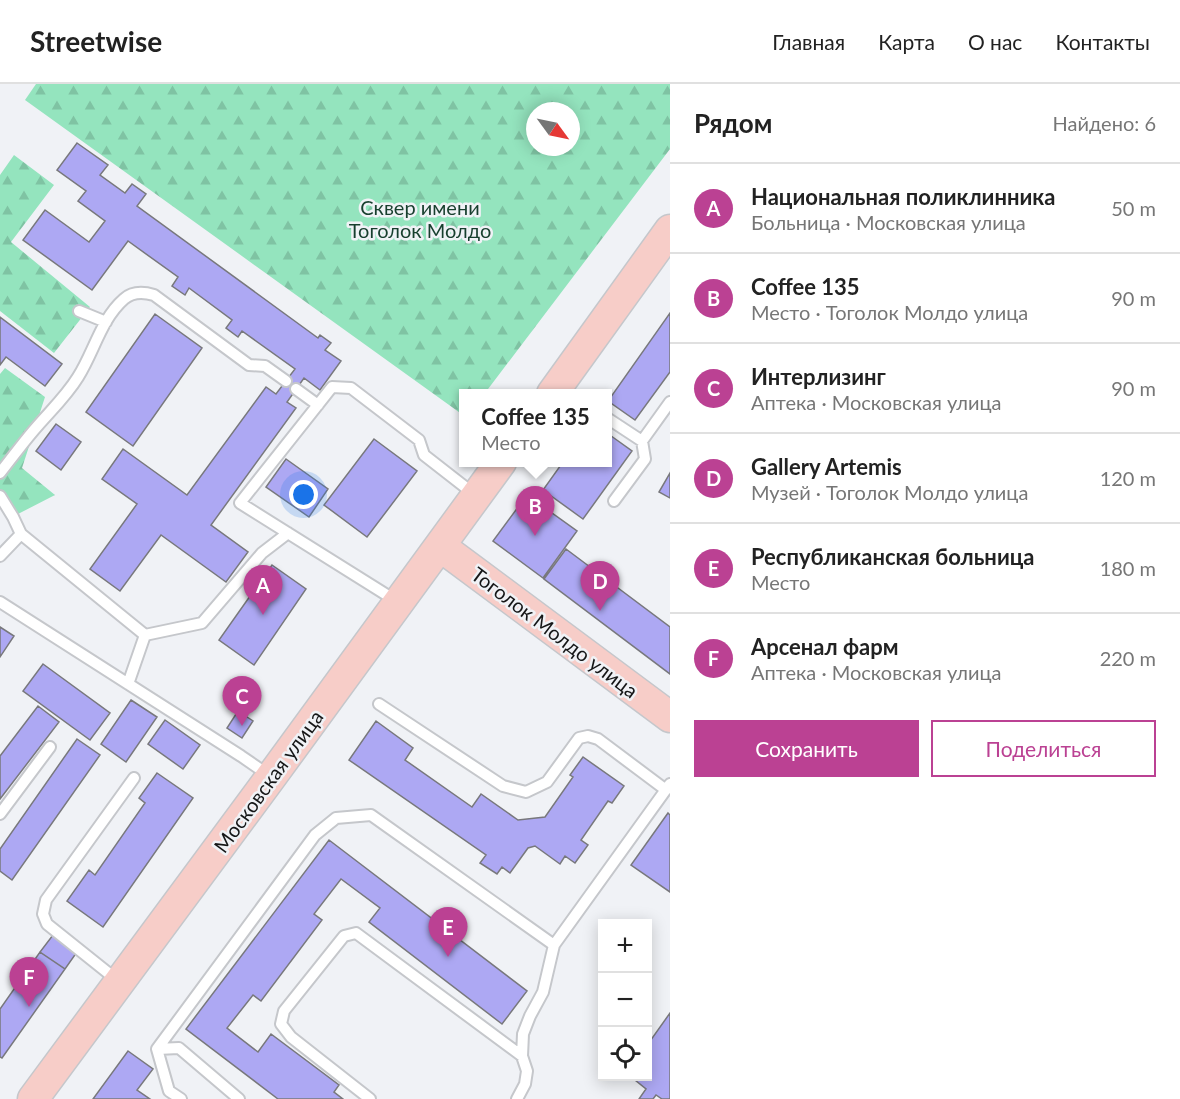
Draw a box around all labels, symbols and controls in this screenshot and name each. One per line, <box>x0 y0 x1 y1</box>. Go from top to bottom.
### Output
text: Streetwise <box>30 24 162 58</box>
text: Главная <box>772 29 845 54</box>
text: Карта <box>878 29 935 54</box>
text: О нас <box>968 29 1022 54</box>
text: Контакты <box>1055 29 1150 54</box>
north arrow <box>526 102 580 156</box>
text: Рядом <box>694 107 772 139</box>
text: Найдено: 6 <box>1053 111 1156 135</box>
text: Национальная поликлинника <box>751 183 1055 210</box>
park label: Сквер имени Тоголок Молдо <box>349 195 491 242</box>
text: A <box>707 196 720 220</box>
text: 50 m <box>1111 196 1156 220</box>
text: Больница · Московская улица <box>751 210 1026 234</box>
text: Coffee 135 <box>751 273 860 300</box>
text: B <box>707 286 720 310</box>
text: 90 m <box>1111 286 1156 310</box>
text: Место · Тоголок Молдо улица <box>751 300 1028 324</box>
text: Интерлизинг <box>751 363 886 390</box>
text: C <box>707 376 720 400</box>
text: 90 m <box>1111 376 1156 400</box>
popup <box>459 389 612 467</box>
text: Аптека · Московская улица <box>751 390 1002 414</box>
text: Coffee 135 <box>481 403 590 430</box>
text: Место <box>481 430 541 454</box>
text: Gallery Artemis <box>751 453 902 480</box>
text: D <box>706 466 721 490</box>
text: 120 m <box>1100 466 1156 490</box>
your location <box>289 480 318 509</box>
text: Музей · Тоголок Молдо улица <box>751 480 1028 504</box>
pin: B <box>516 486 554 536</box>
text: Республиканская больница <box>751 543 1035 570</box>
text: E <box>708 556 719 580</box>
text: 180 m <box>1100 556 1156 580</box>
street label: Тоголок Молдо улица <box>467 562 643 702</box>
pin: D <box>580 562 620 611</box>
pin: A <box>244 566 282 615</box>
text: Место <box>751 570 810 594</box>
text: Арсенал фарм <box>751 633 899 660</box>
text: F <box>708 646 719 670</box>
text: 220 m <box>1100 646 1156 670</box>
text: Аптека · Московская улица <box>751 660 1002 684</box>
pin: C <box>222 676 262 726</box>
street label: Московская улица <box>208 705 328 857</box>
button: Сохранить <box>694 720 919 777</box>
button: Поделиться <box>931 720 1156 777</box>
pin: E <box>428 908 468 957</box>
map controls <box>598 919 652 1081</box>
button: + <box>598 919 652 973</box>
pin: F <box>9 958 48 1007</box>
button: − <box>598 973 652 1027</box>
button: locate <box>598 1027 652 1081</box>

